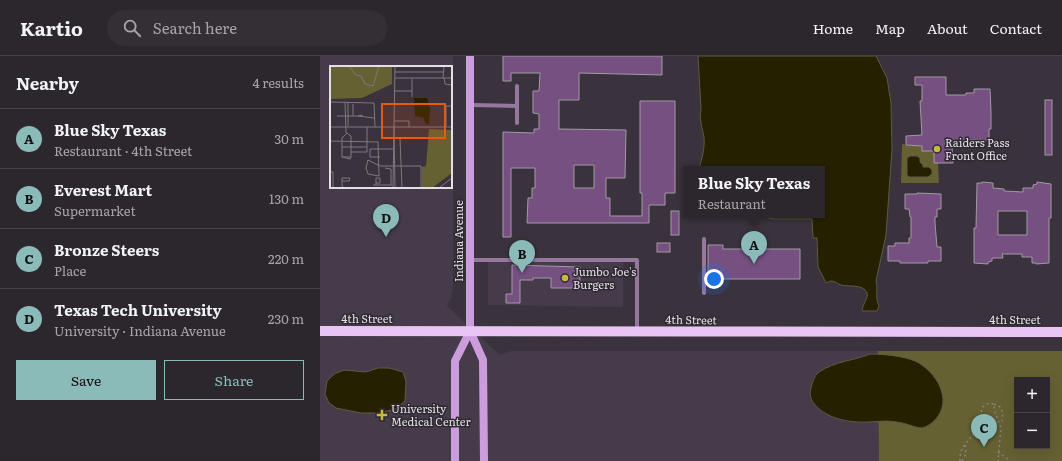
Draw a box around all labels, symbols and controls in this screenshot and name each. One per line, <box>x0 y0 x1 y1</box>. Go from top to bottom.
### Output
search box <box>107 10 387 46</box>
text: Kartio <box>20 14 83 42</box>
text: Search here <box>153 16 237 39</box>
icon: search <box>121 17 143 39</box>
text: Home <box>813 18 853 38</box>
text: Map <box>875 18 905 38</box>
text: About <box>927 18 968 38</box>
text: Contact <box>990 18 1042 38</box>
inset map <box>330 66 452 188</box>
text: Nearby <box>16 70 79 95</box>
text: 4 results <box>253 73 304 92</box>
text: Blue Sky Texas <box>54 118 166 141</box>
text: A <box>24 129 34 148</box>
text: 30 m <box>274 129 304 148</box>
place label: Raiders Pass Front Office <box>945 134 1009 163</box>
text: Restaurant · 4th Street <box>54 141 192 160</box>
marker: Raiders Pass Front Office <box>932 144 942 154</box>
popup <box>683 166 825 218</box>
text: Blue Sky Texas <box>698 171 810 194</box>
text: Everest Mart <box>54 178 152 201</box>
text: B <box>25 189 33 208</box>
text: 130 m <box>269 189 304 208</box>
text: Restaurant <box>698 194 766 213</box>
street label: Indiana Avenue <box>450 200 466 282</box>
text: Supermarket <box>54 201 136 220</box>
pin: D <box>373 204 399 237</box>
pin: A <box>741 231 767 264</box>
text: Bronze Steers <box>54 238 159 261</box>
pin: B <box>509 240 535 273</box>
text: C <box>24 249 34 268</box>
text: 220 m <box>268 249 304 268</box>
text: Place <box>54 261 86 280</box>
place label: Jumbo Joe's Burgers <box>573 263 636 292</box>
your location <box>704 269 724 289</box>
marker: Jumbo Joe's Burgers <box>560 273 570 283</box>
text: Texas Tech University <box>54 298 222 321</box>
text: D <box>24 309 34 328</box>
text: 230 m <box>268 309 304 328</box>
street label: 4th Street <box>341 310 393 326</box>
street label: 4th Street <box>665 311 717 327</box>
street label: 4th Street <box>989 311 1041 327</box>
text: University · Indiana Avenue <box>54 321 226 340</box>
button: Save <box>16 360 156 400</box>
button: Share <box>164 360 304 400</box>
map controls <box>1014 377 1050 449</box>
button: + <box>1014 377 1050 413</box>
place label: University Medical Center <box>391 400 471 429</box>
marker: University Medical Center <box>376 409 388 421</box>
button: − <box>1014 413 1050 449</box>
pin: C <box>971 414 997 447</box>

